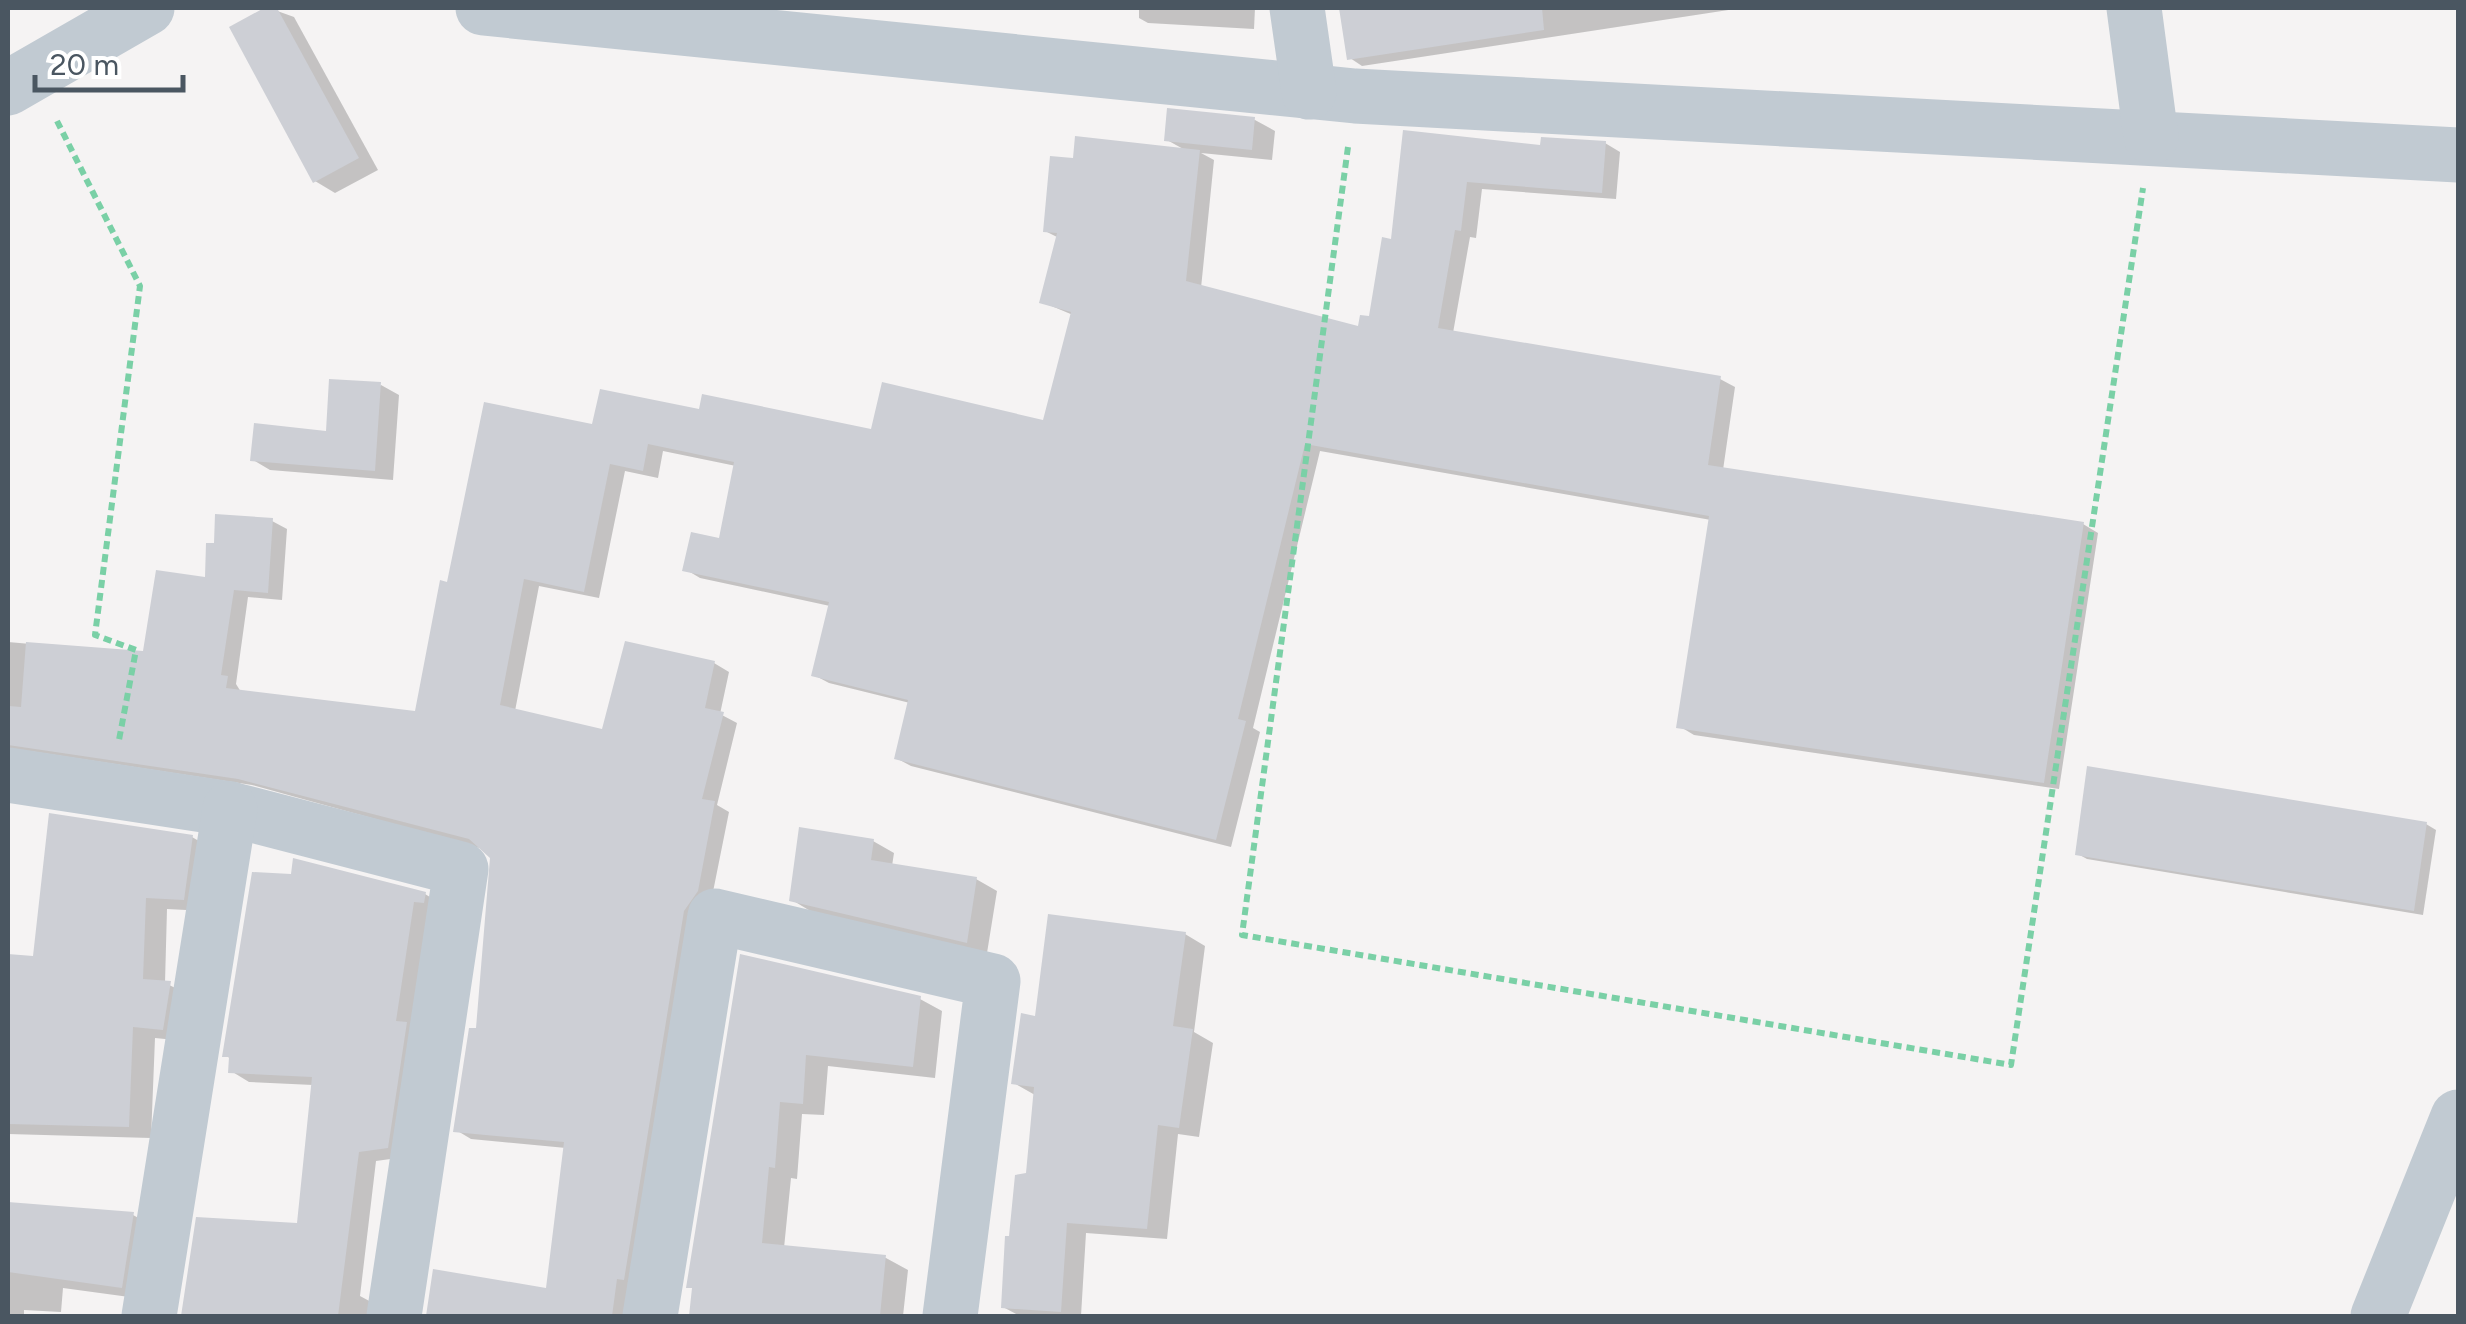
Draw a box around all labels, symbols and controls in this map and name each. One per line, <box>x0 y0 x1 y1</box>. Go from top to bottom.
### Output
scale bar <box>35 30 182 92</box>
text: 20 m <box>50 46 119 83</box>

